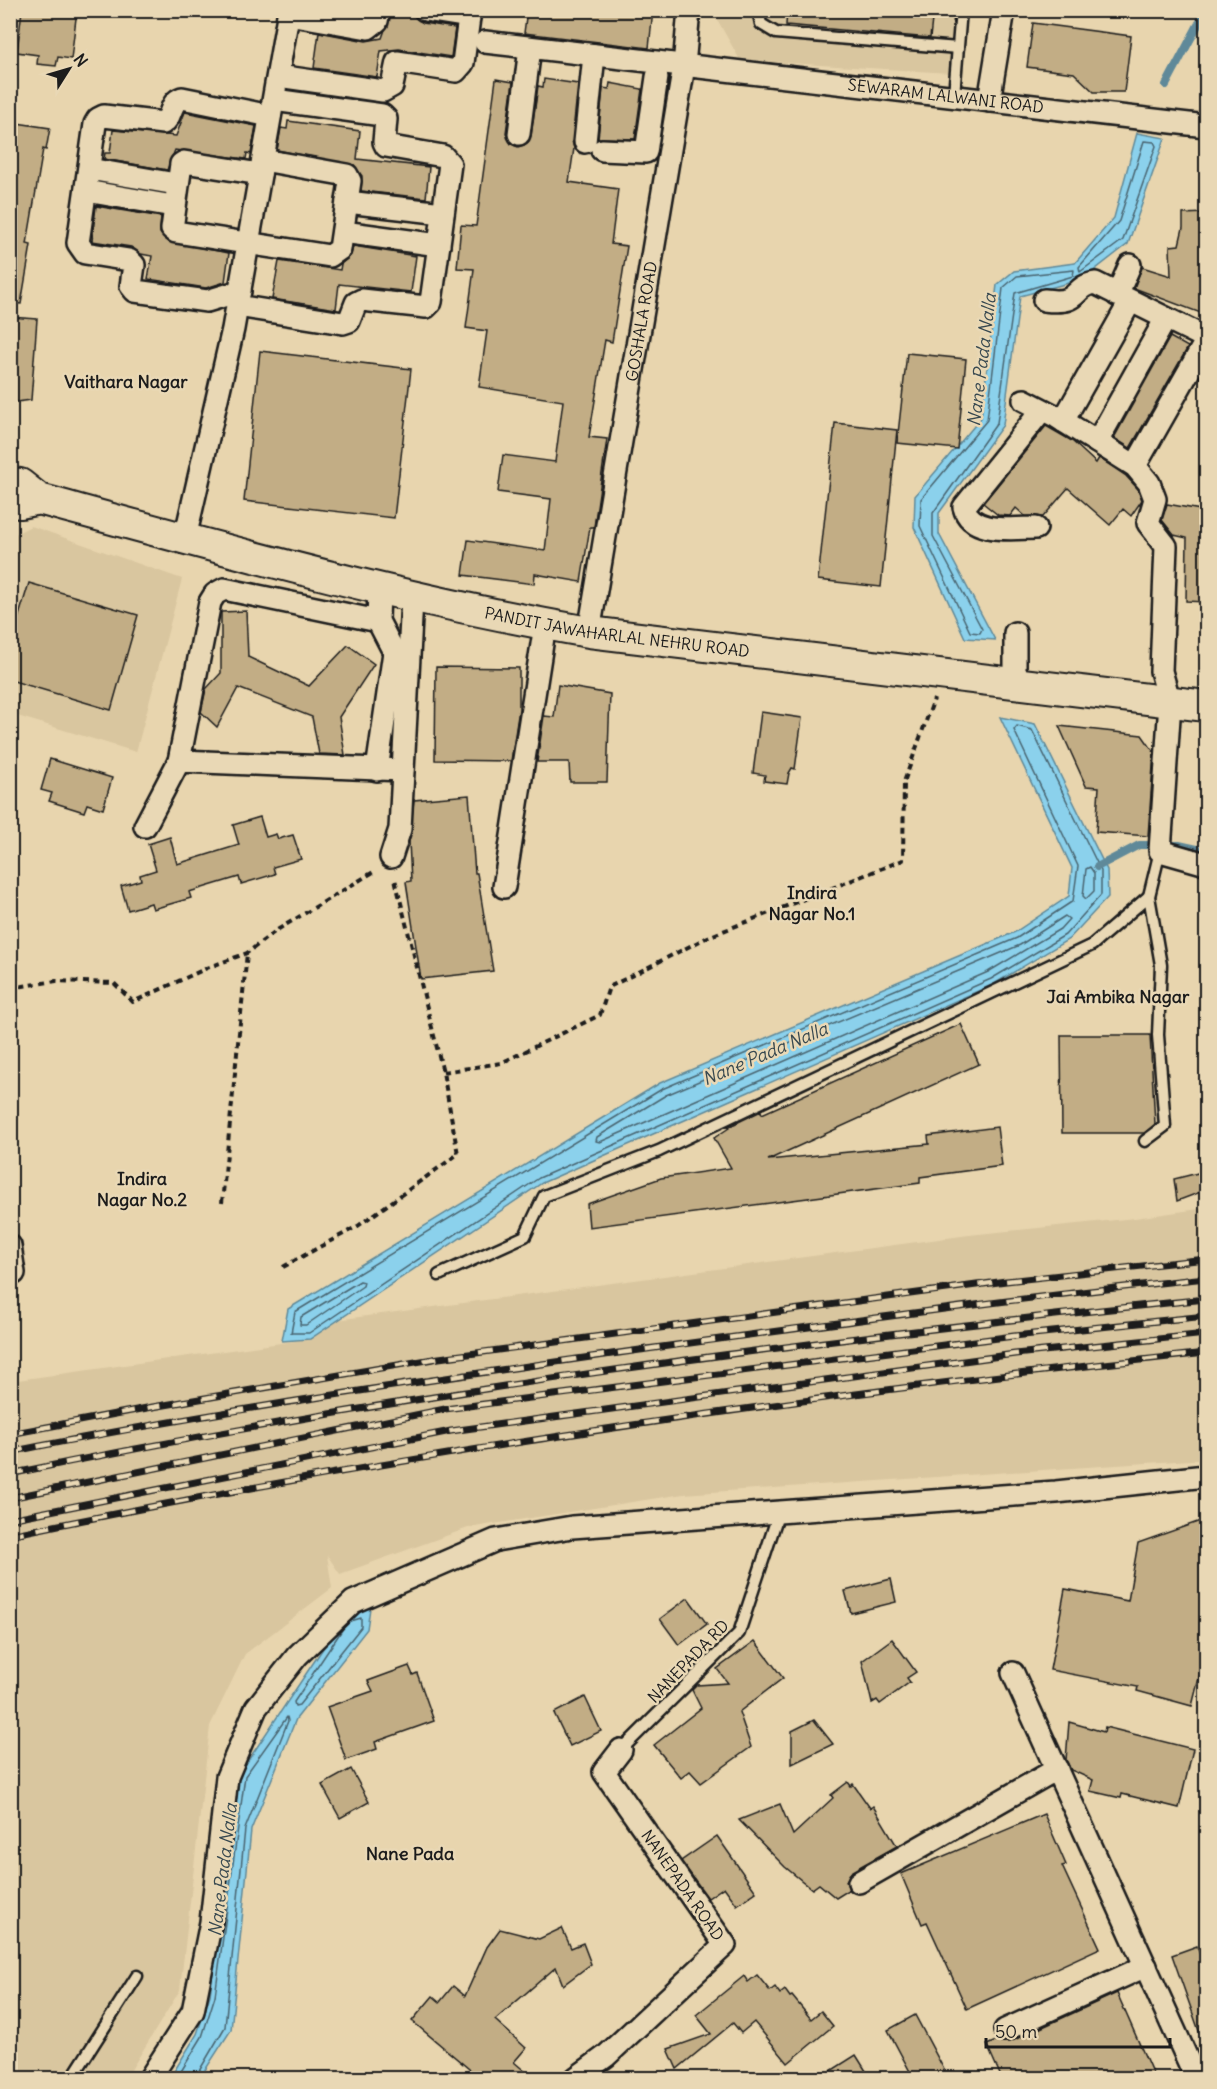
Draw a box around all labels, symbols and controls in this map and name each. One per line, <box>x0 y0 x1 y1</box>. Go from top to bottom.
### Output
north arrow <box>39 39 99 99</box>
text: N <box>70 50 92 70</box>
street label: SEWARAM LALWANI ROAD <box>847 74 1045 117</box>
street label: GOSHALA ROAD <box>621 260 661 383</box>
water label: Nane Pada Nalla <box>962 291 1001 428</box>
district label: Vaithara Nagar <box>64 370 188 393</box>
street label: PANDIT JAWAHARLAL NEHRU ROAD <box>483 602 751 661</box>
district label: Indira Nagar No.1 <box>769 881 856 925</box>
district label: Jai Ambika Nagar <box>1047 985 1190 1008</box>
water label: Nane Pada Nalla <box>699 1016 832 1090</box>
district label: Indira Nagar No.2 <box>97 1167 187 1211</box>
street label: NANEPADA RD <box>643 1615 733 1707</box>
water label: Nane Pada Nalla <box>203 1801 242 1938</box>
street label: NANEPADA ROAD <box>637 1826 729 1944</box>
district label: Nane Pada <box>366 1842 454 1865</box>
scale bar <box>986 2011 1170 2049</box>
text: 50 m <box>995 2020 1037 2043</box>

